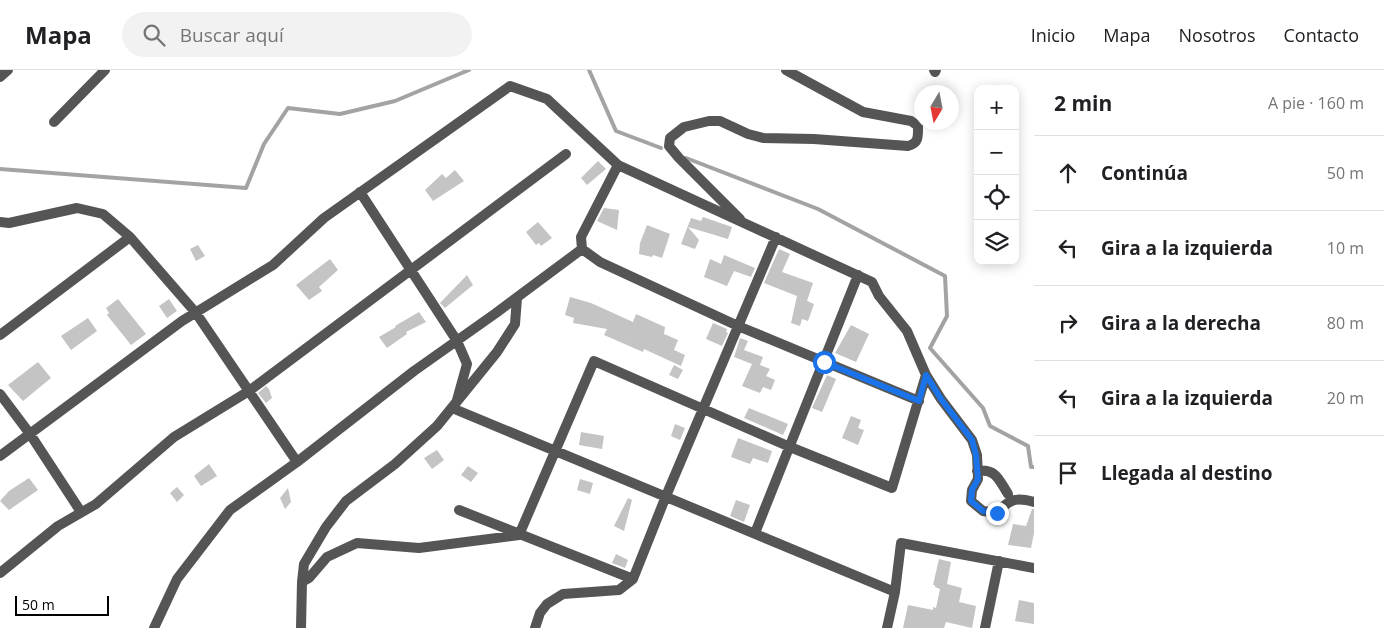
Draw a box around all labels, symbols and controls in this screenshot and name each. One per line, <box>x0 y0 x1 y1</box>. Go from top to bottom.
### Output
search box <box>122 12 472 57</box>
text: Mapa <box>25 18 92 51</box>
icon: search <box>140 21 168 49</box>
text: Buscar aquí <box>180 22 284 48</box>
text: Inicio <box>1031 23 1075 47</box>
text: Mapa <box>1103 23 1151 47</box>
text: Nosotros <box>1179 23 1256 47</box>
text: Contacto <box>1284 23 1359 47</box>
north arrow <box>914 85 959 130</box>
map controls <box>974 85 1019 265</box>
button: + <box>974 85 1019 130</box>
text: 2 min <box>1054 89 1112 117</box>
text: A pie · 160 m <box>1268 92 1364 114</box>
button: − <box>974 130 1019 175</box>
icon: ahead <box>1054 159 1082 187</box>
text: Continúa <box>1101 160 1188 186</box>
text: 50 m <box>1327 162 1364 184</box>
button: locate <box>974 175 1019 220</box>
button: layers <box>974 220 1019 265</box>
icon: left <box>1054 234 1082 262</box>
text: Gira a la izquierda <box>1101 235 1273 261</box>
text: 10 m <box>1327 237 1364 259</box>
icon: right <box>1054 309 1082 337</box>
text: Gira a la derecha <box>1101 310 1261 336</box>
text: 80 m <box>1327 312 1364 334</box>
route start <box>813 351 836 374</box>
icon: left <box>1054 384 1082 412</box>
text: Gira a la izquierda <box>1101 385 1273 411</box>
text: 20 m <box>1327 387 1364 409</box>
icon: arrive <box>1054 459 1082 487</box>
text: Llegada al destino <box>1101 460 1273 486</box>
route end <box>986 502 1009 525</box>
scale bar <box>15 593 109 616</box>
text: 50 m <box>22 595 55 614</box>

